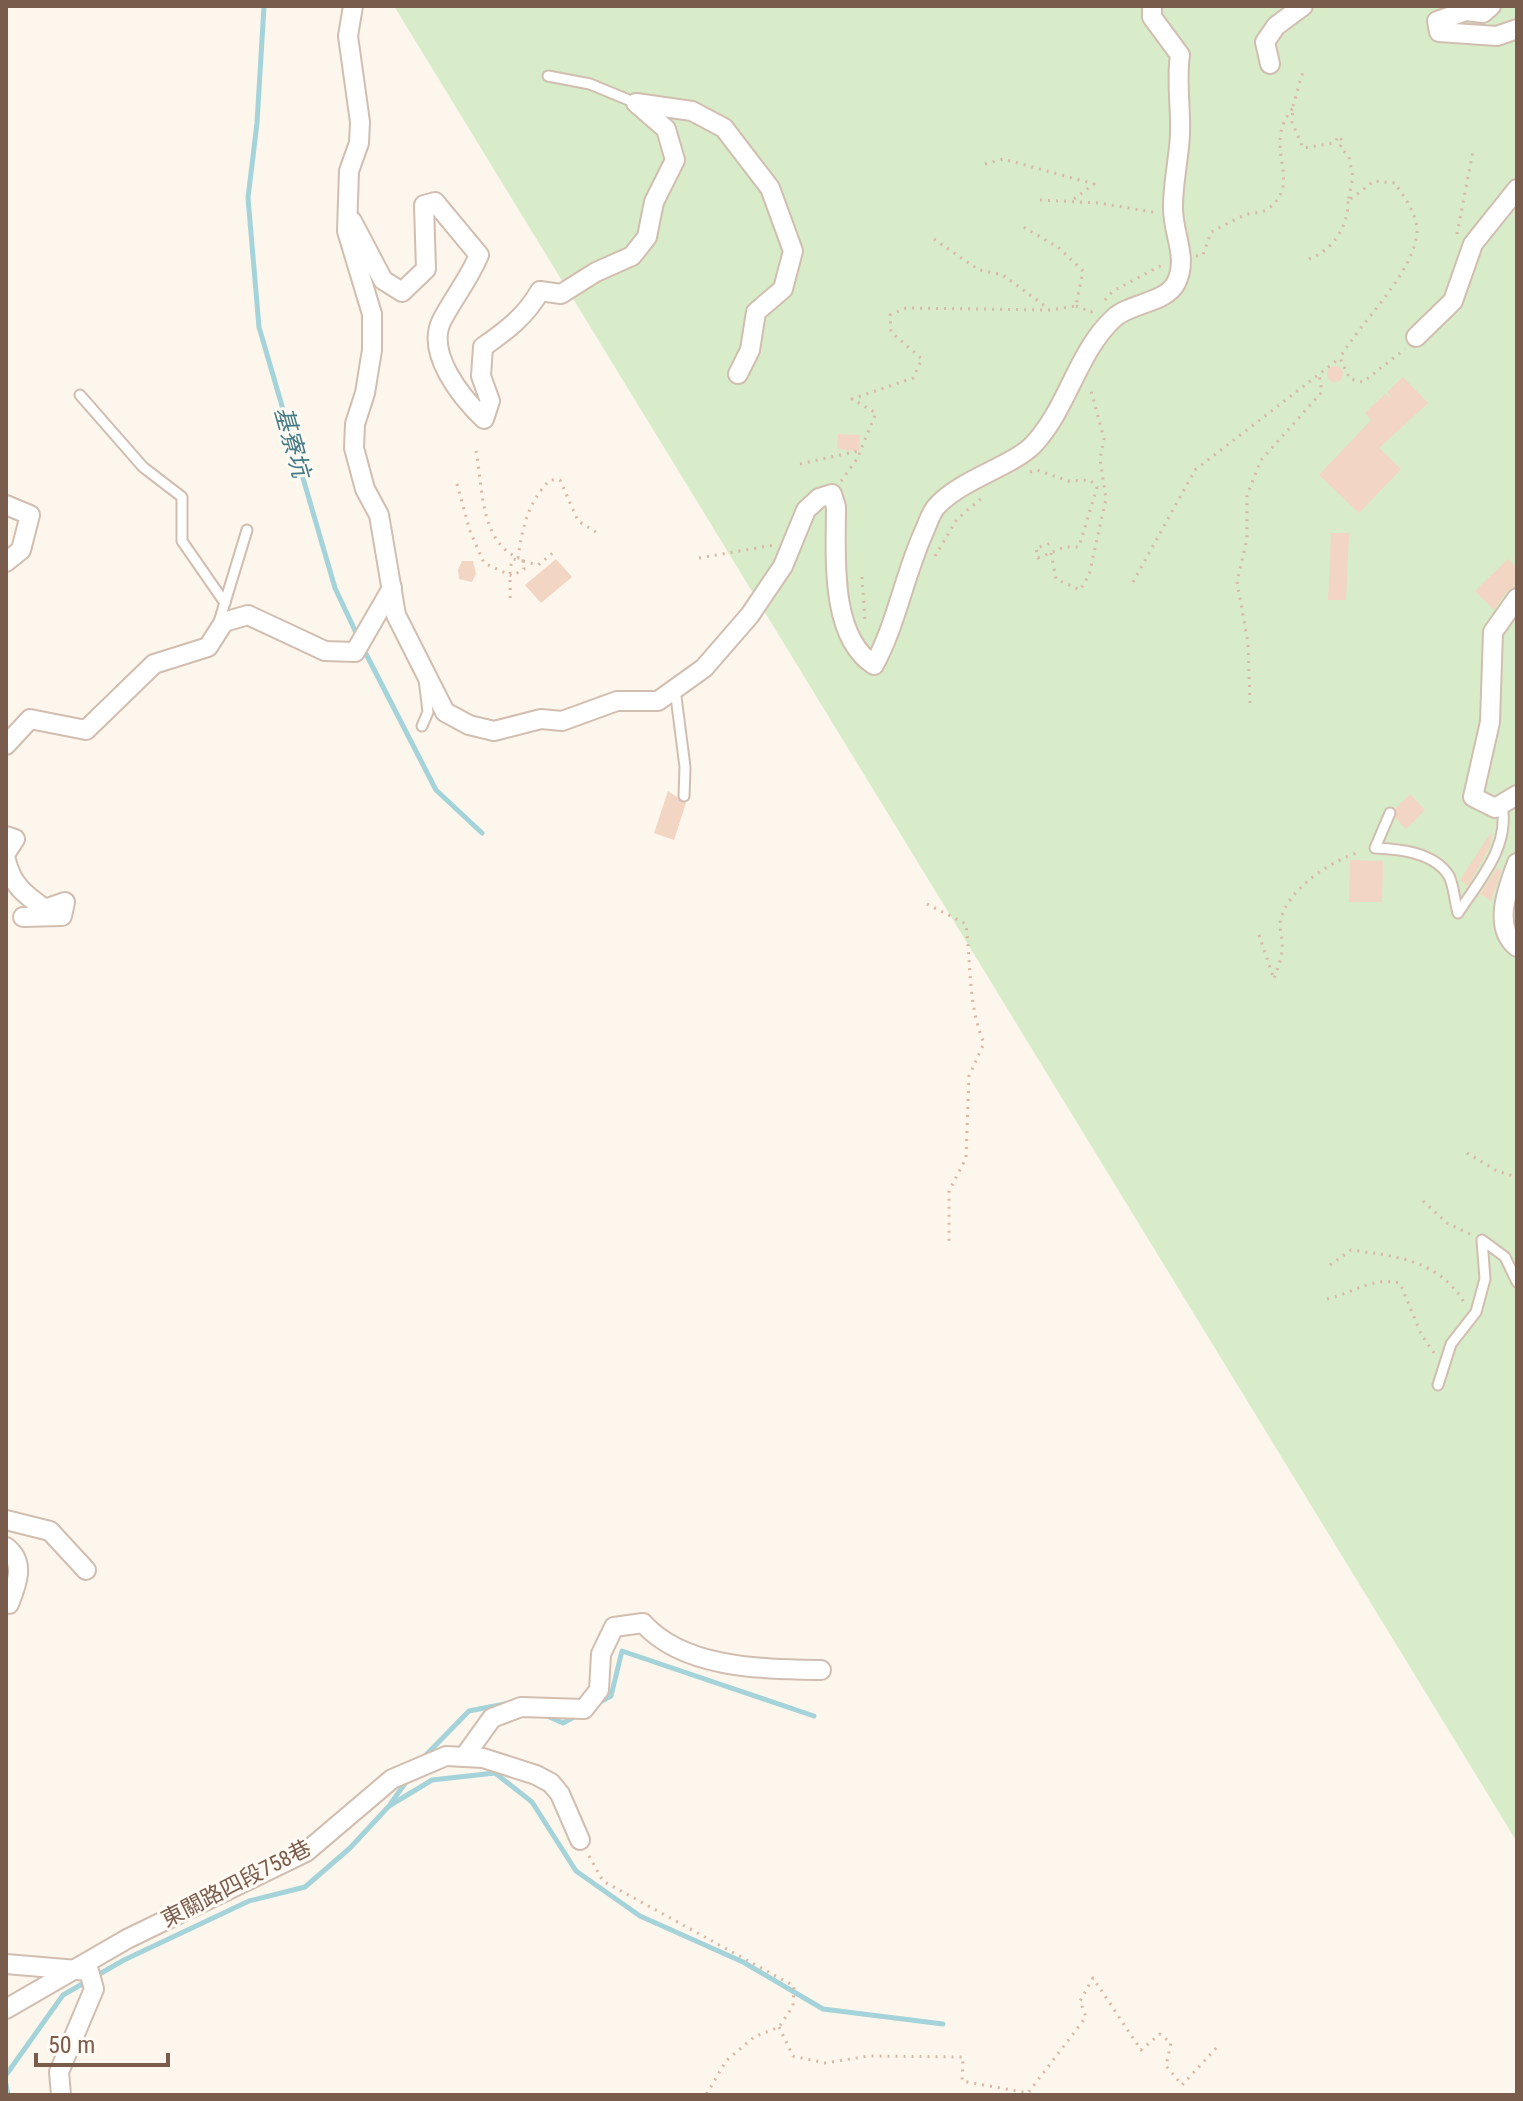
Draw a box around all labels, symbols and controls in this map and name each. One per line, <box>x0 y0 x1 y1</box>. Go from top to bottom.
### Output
water label: 基寮坑 <box>269 404 316 483</box>
street label: 東關路四段758巷 <box>157 1835 315 1932</box>
scale bar <box>36 2017 168 2067</box>
text: 50 m <box>48 2031 95 2059</box>

